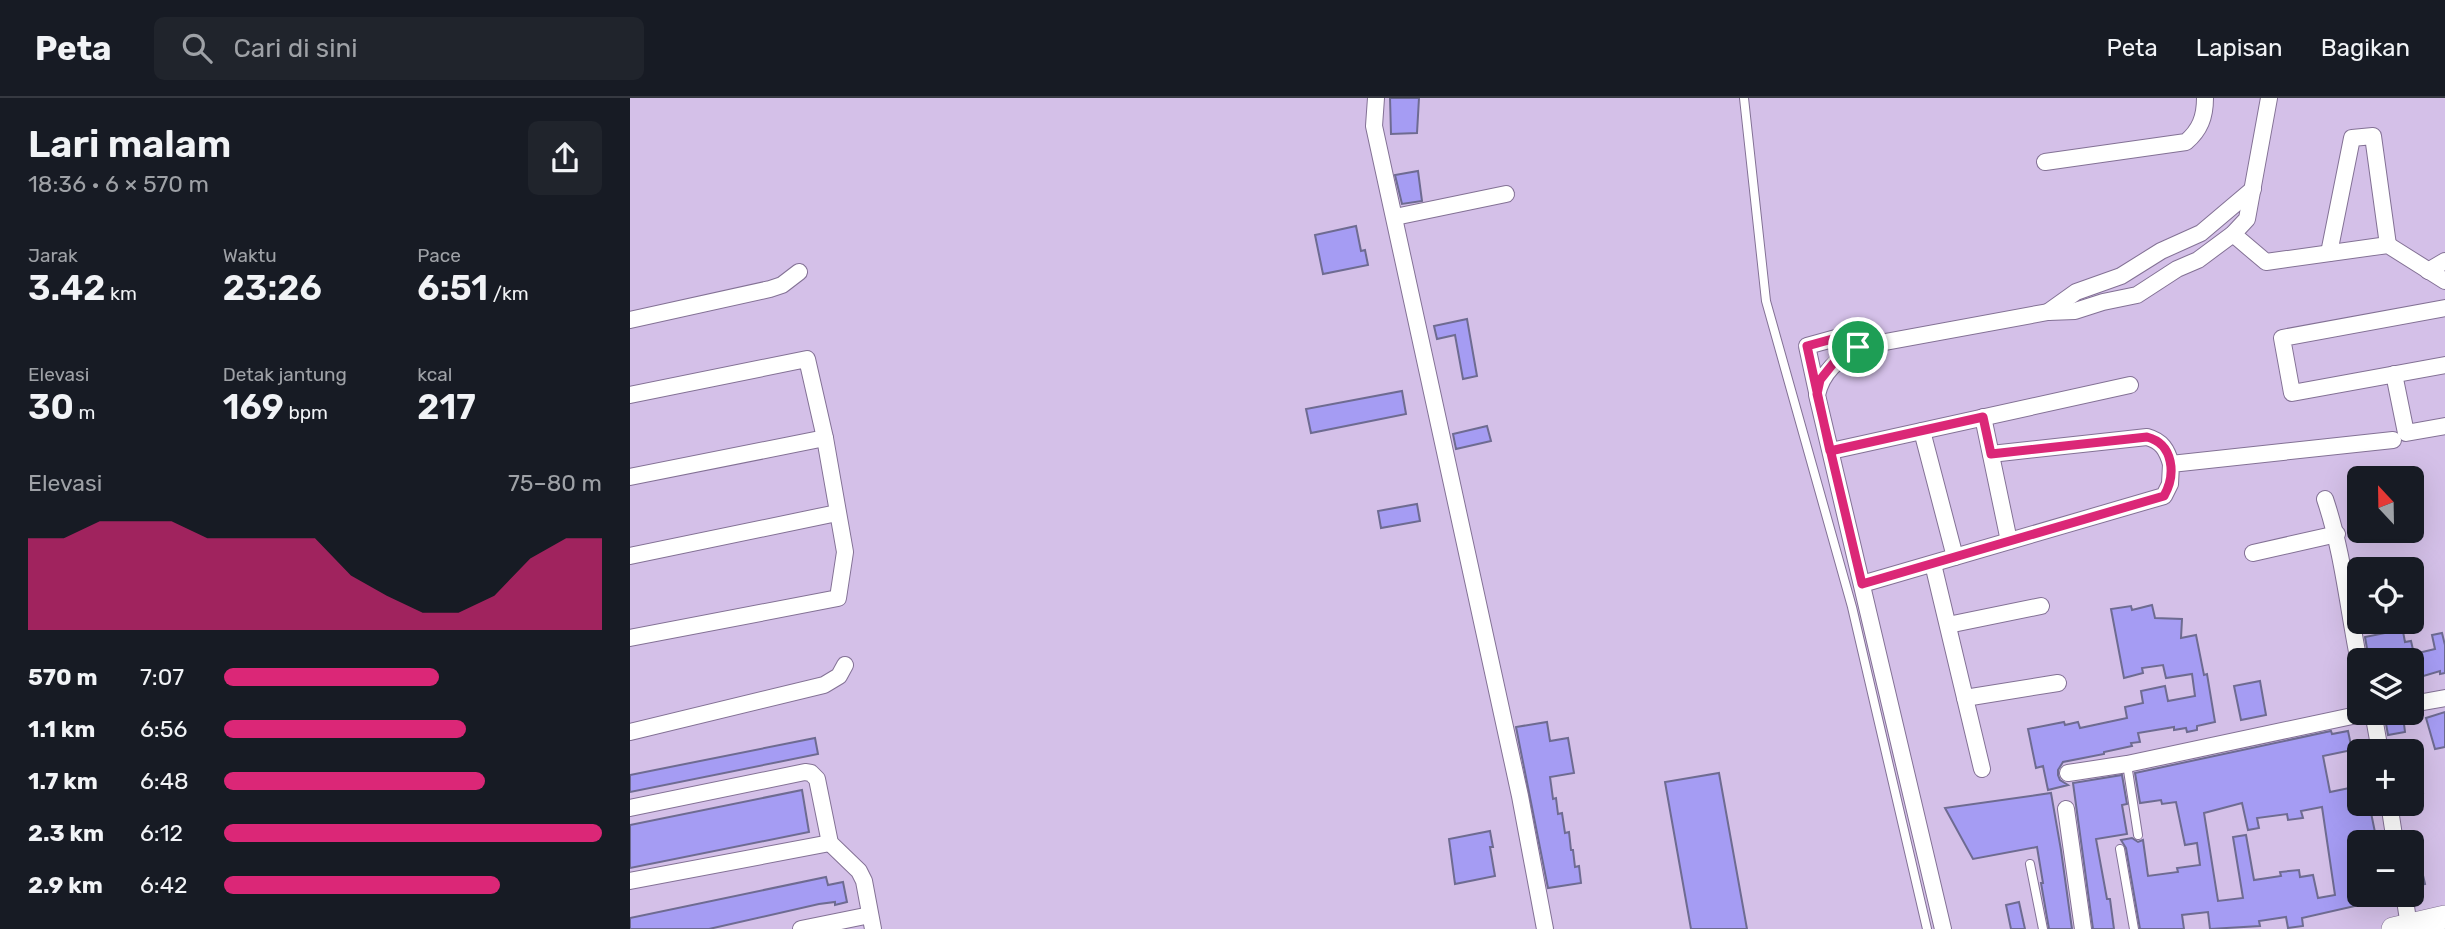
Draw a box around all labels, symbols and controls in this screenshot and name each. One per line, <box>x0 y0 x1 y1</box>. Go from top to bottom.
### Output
search box <box>154 17 644 80</box>
text: Peta <box>35 29 112 68</box>
icon: search <box>178 29 216 67</box>
text: Cari di sini <box>234 33 357 64</box>
text: Peta <box>2106 34 2158 62</box>
text: Lapisan <box>2196 34 2283 62</box>
text: Bagikan <box>2321 34 2410 62</box>
text: Lari malam <box>28 121 231 167</box>
button: share <box>528 121 602 195</box>
text: 18:36 · 6 × 570 m <box>28 170 209 198</box>
text: Jarak <box>28 244 78 267</box>
text: Waktu <box>223 244 277 267</box>
text: Pace <box>417 244 461 267</box>
text: 3.42 <box>28 267 105 309</box>
text: 23:26 <box>223 267 322 309</box>
text: 6:51 <box>417 267 488 309</box>
text: km <box>105 282 137 305</box>
text: /km <box>488 282 529 305</box>
pin <box>1828 317 1888 377</box>
icon: arrive <box>1839 328 1877 366</box>
text: Elevasi <box>28 363 89 386</box>
text: Detak jantung <box>223 363 347 386</box>
text: kcal <box>417 363 452 386</box>
text: 30 <box>28 386 74 428</box>
text: 169 <box>223 386 284 428</box>
text: 217 <box>417 386 476 428</box>
text: m <box>74 401 95 424</box>
text: bpm <box>284 401 328 424</box>
north arrow <box>2347 466 2424 542</box>
map controls <box>2347 466 2424 907</box>
text: Elevasi <box>28 469 102 497</box>
text: 75–80 m <box>508 469 602 497</box>
button: locate <box>2347 557 2424 634</box>
button: layers <box>2347 648 2424 725</box>
text: 570 m <box>28 663 98 691</box>
text: 7:07 <box>140 663 184 691</box>
text: 1.1 km <box>28 715 95 743</box>
text: 6:56 <box>140 715 187 743</box>
button: + <box>2347 739 2424 816</box>
text: 1.7 km <box>28 767 98 795</box>
text: 6:48 <box>140 767 189 795</box>
text: 2.3 km <box>28 819 104 847</box>
text: 6:12 <box>140 819 183 847</box>
button: − <box>2347 830 2424 907</box>
text: 2.9 km <box>28 871 103 899</box>
text: 6:42 <box>140 871 188 899</box>

